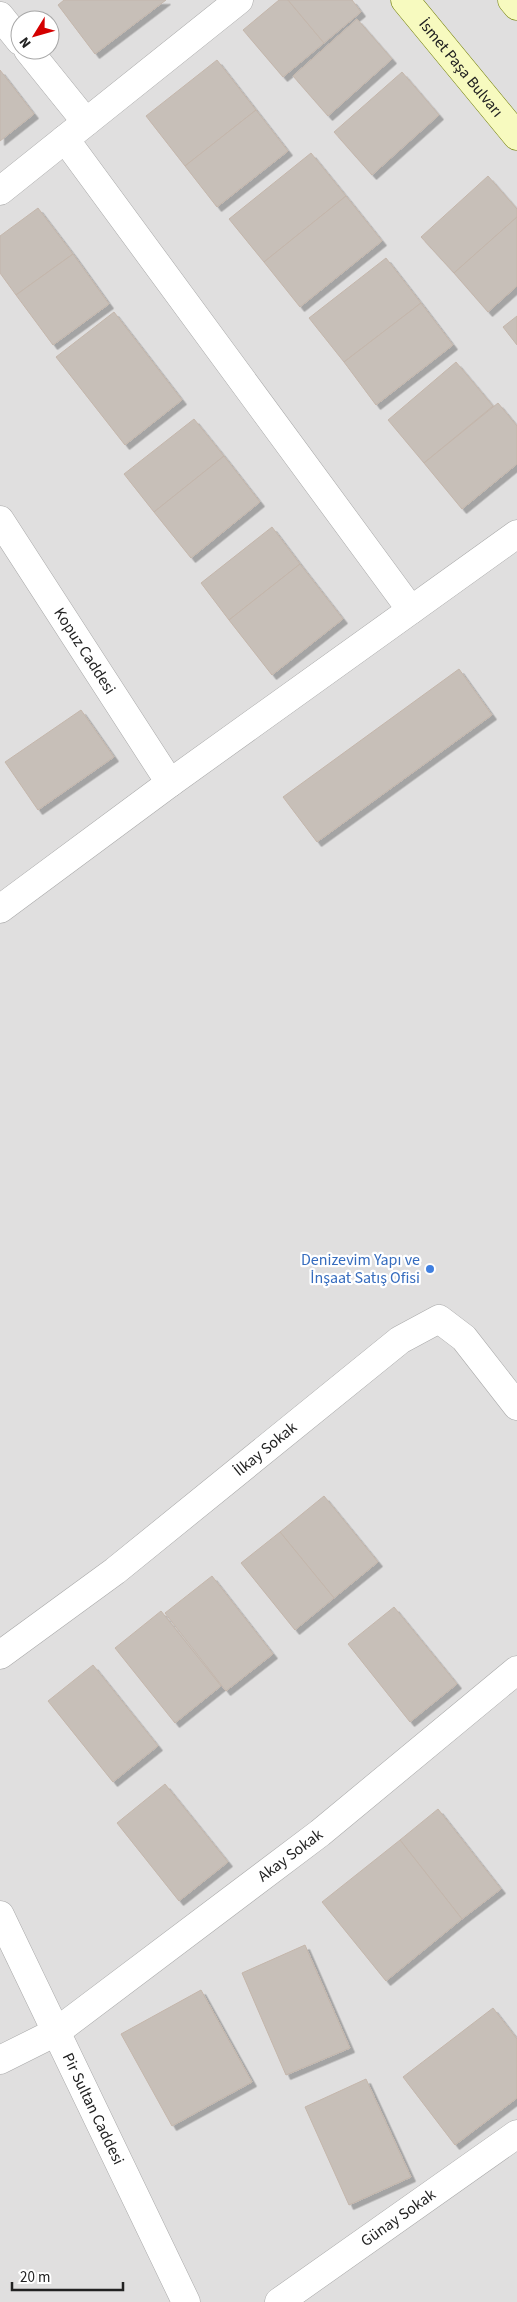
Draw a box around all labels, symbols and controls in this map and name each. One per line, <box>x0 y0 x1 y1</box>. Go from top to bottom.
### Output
north arrow <box>10 10 60 60</box>
street label: İsmet Paşa Bulvarı <box>414 14 508 122</box>
text: N <box>15 32 36 52</box>
street label: Kopuz Caddesi <box>49 603 121 699</box>
place label: Denizevim Yapı ve İnşaat Satış Ofisi <box>301 1249 420 1289</box>
marker: Denizevim Yapı ve İnşaat Satış Ofisi <box>424 1263 436 1275</box>
street label: İlkay Sokak <box>229 1417 302 1482</box>
street label: Akay Sokak <box>253 1824 327 1887</box>
street label: Pir Sultan Caddesi <box>57 2049 129 2168</box>
street label: Günay Sokak <box>356 2184 440 2252</box>
scale bar <box>12 2260 124 2292</box>
text: 20 m <box>20 2267 50 2288</box>

